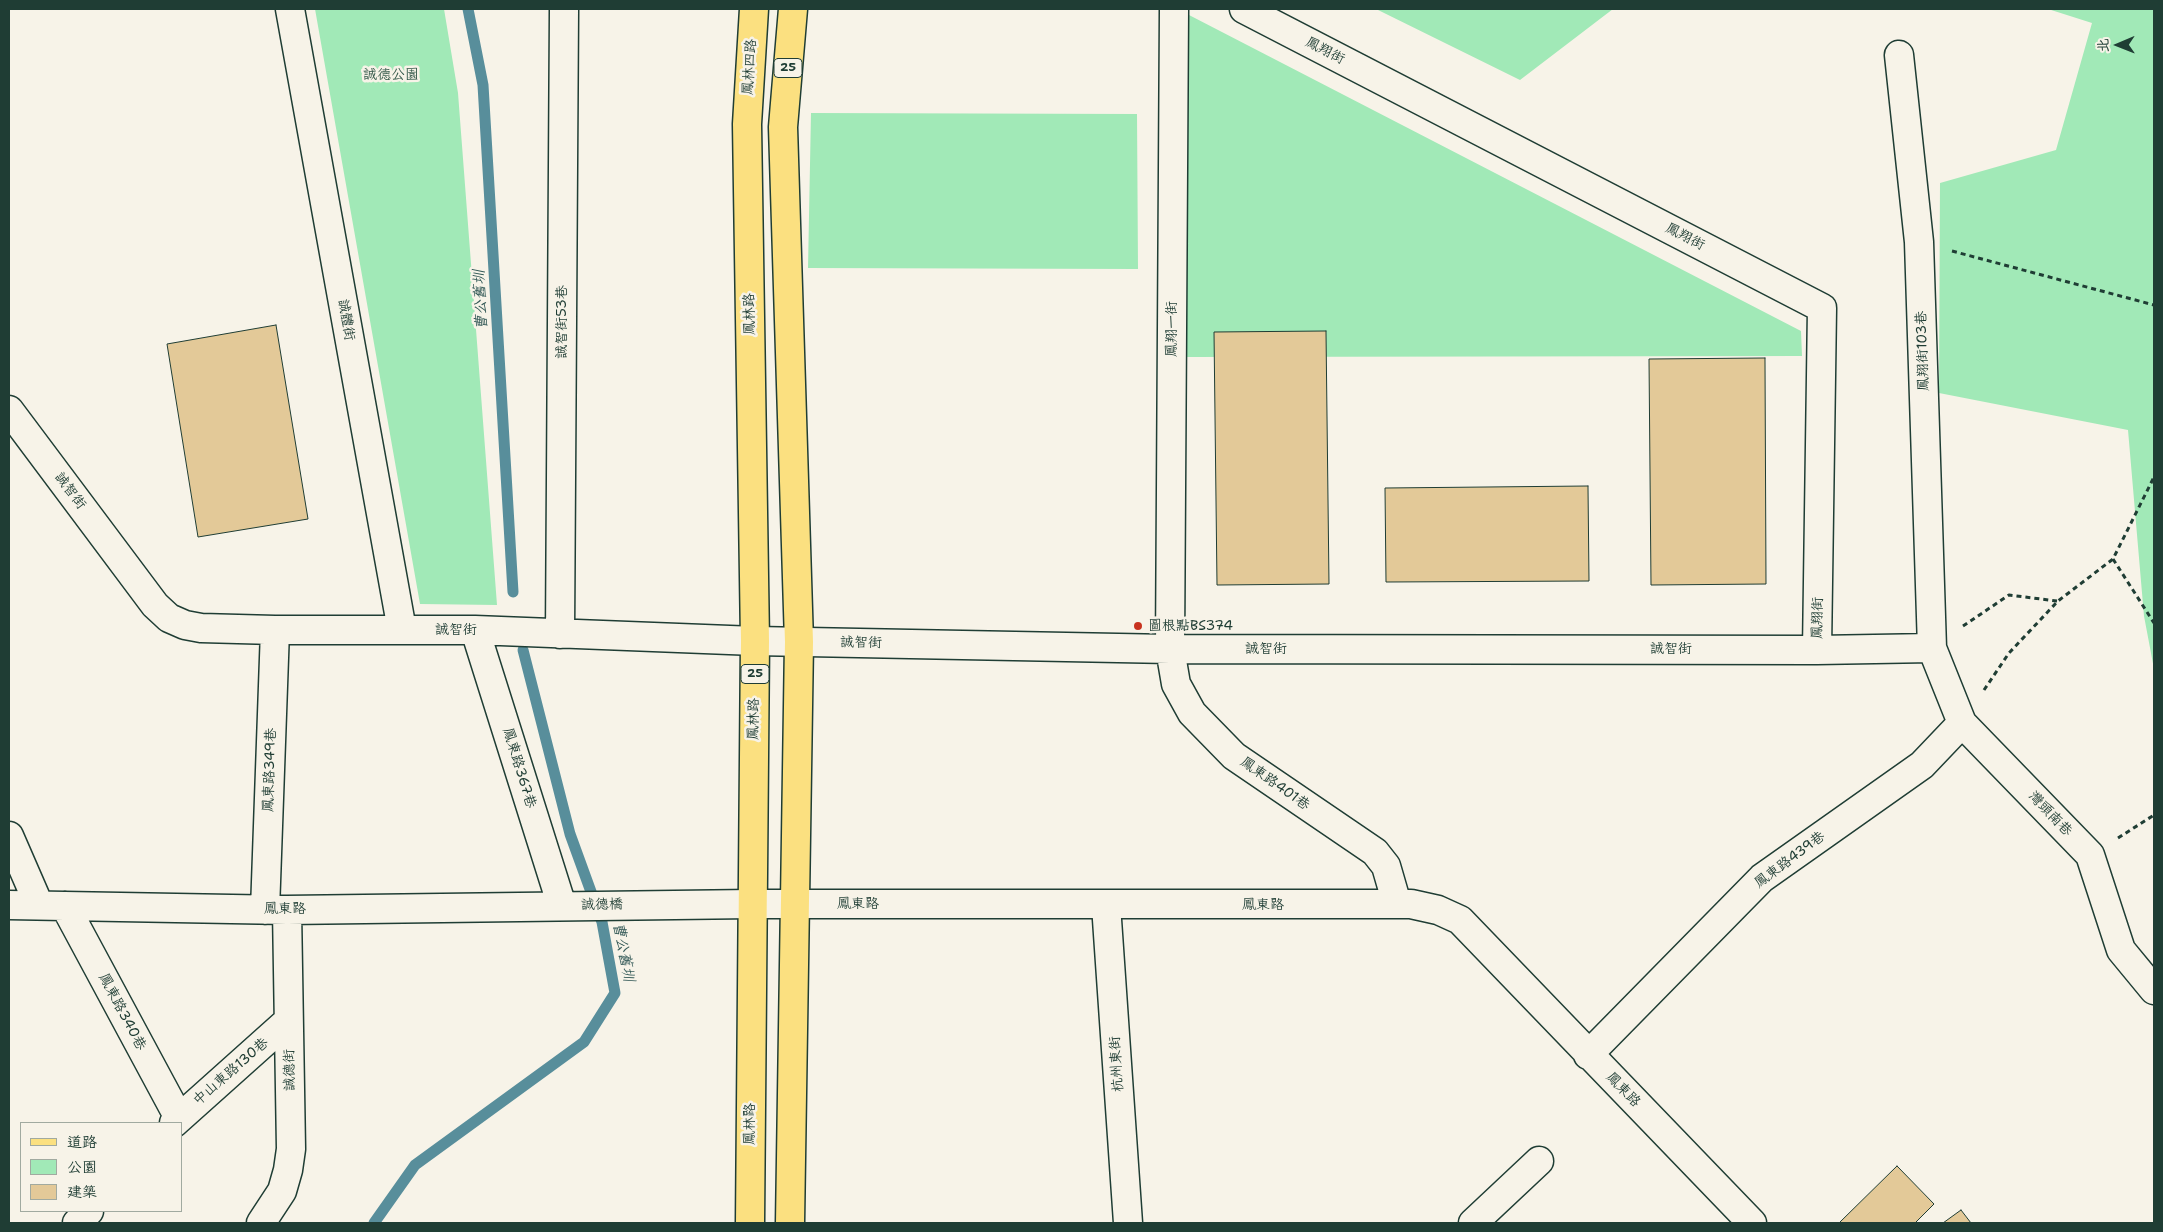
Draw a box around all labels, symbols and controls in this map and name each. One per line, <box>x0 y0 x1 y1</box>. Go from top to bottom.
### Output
north arrow <box>2093 20 2143 70</box>
street label: 鳳翔街 <box>1302 34 1348 68</box>
street label: 鳳林四路 <box>740 38 760 96</box>
text: 北 <box>2094 38 2112 52</box>
road number: 25 <box>774 58 802 78</box>
park label: 誠德公園 <box>363 67 419 83</box>
street label: 鳳翔街 <box>1662 220 1708 254</box>
water label: 曹公舊圳 <box>470 270 492 330</box>
street label: 誠智街53巷 <box>554 285 570 359</box>
street label: 鳳林路 <box>741 293 759 335</box>
street label: 誠體街 <box>334 298 358 342</box>
street label: 鳳翔一街 <box>1164 301 1180 357</box>
street label: 鳳翔街103巷 <box>1913 311 1933 391</box>
street label: 誠智街 <box>51 469 89 513</box>
street label: 鳳翔街 <box>1809 597 1827 639</box>
place label: 圖根點BS374 <box>1148 618 1233 634</box>
marker: 圖根點BS374 <box>1132 620 1144 632</box>
street label: 誠智街 <box>435 622 477 638</box>
street label: 誠智街 <box>840 634 882 652</box>
street label: 誠智街 <box>1245 641 1287 657</box>
street label: 誠智街 <box>1650 641 1692 657</box>
road number: 25 <box>741 664 769 684</box>
street label: 鳳林路 <box>745 698 763 740</box>
street label: 鳳東路367巷 <box>499 726 539 810</box>
street label: 鳳東路349巷 <box>260 728 280 812</box>
street label: 鳳東路401巷 <box>1237 754 1313 814</box>
street label: 灣頭南巷 <box>2025 788 2075 840</box>
street label: 鳳東路439巷 <box>1752 828 1828 892</box>
street label: 誠德橋 <box>581 896 623 914</box>
street label: 鳳東路 <box>837 896 879 912</box>
street label: 鳳東路 <box>1242 897 1284 913</box>
street label: 鳳東路 <box>264 901 306 917</box>
water label: 曹公舊圳 <box>608 921 638 983</box>
street label: 鳳東路340巷 <box>95 971 149 1053</box>
street label: 中山東路130巷 <box>190 1035 272 1109</box>
street label: 杭州東街 <box>1107 1035 1127 1093</box>
street label: 誠德街 <box>281 1049 299 1091</box>
street label: 鳳東路 <box>1602 1069 1644 1111</box>
street label: 鳳林路 <box>742 1103 758 1145</box>
legend <box>20 1122 182 1212</box>
text: 道路 <box>67 1132 97 1152</box>
text: 公園 <box>67 1157 97 1177</box>
text: 建築 <box>67 1182 97 1202</box>

